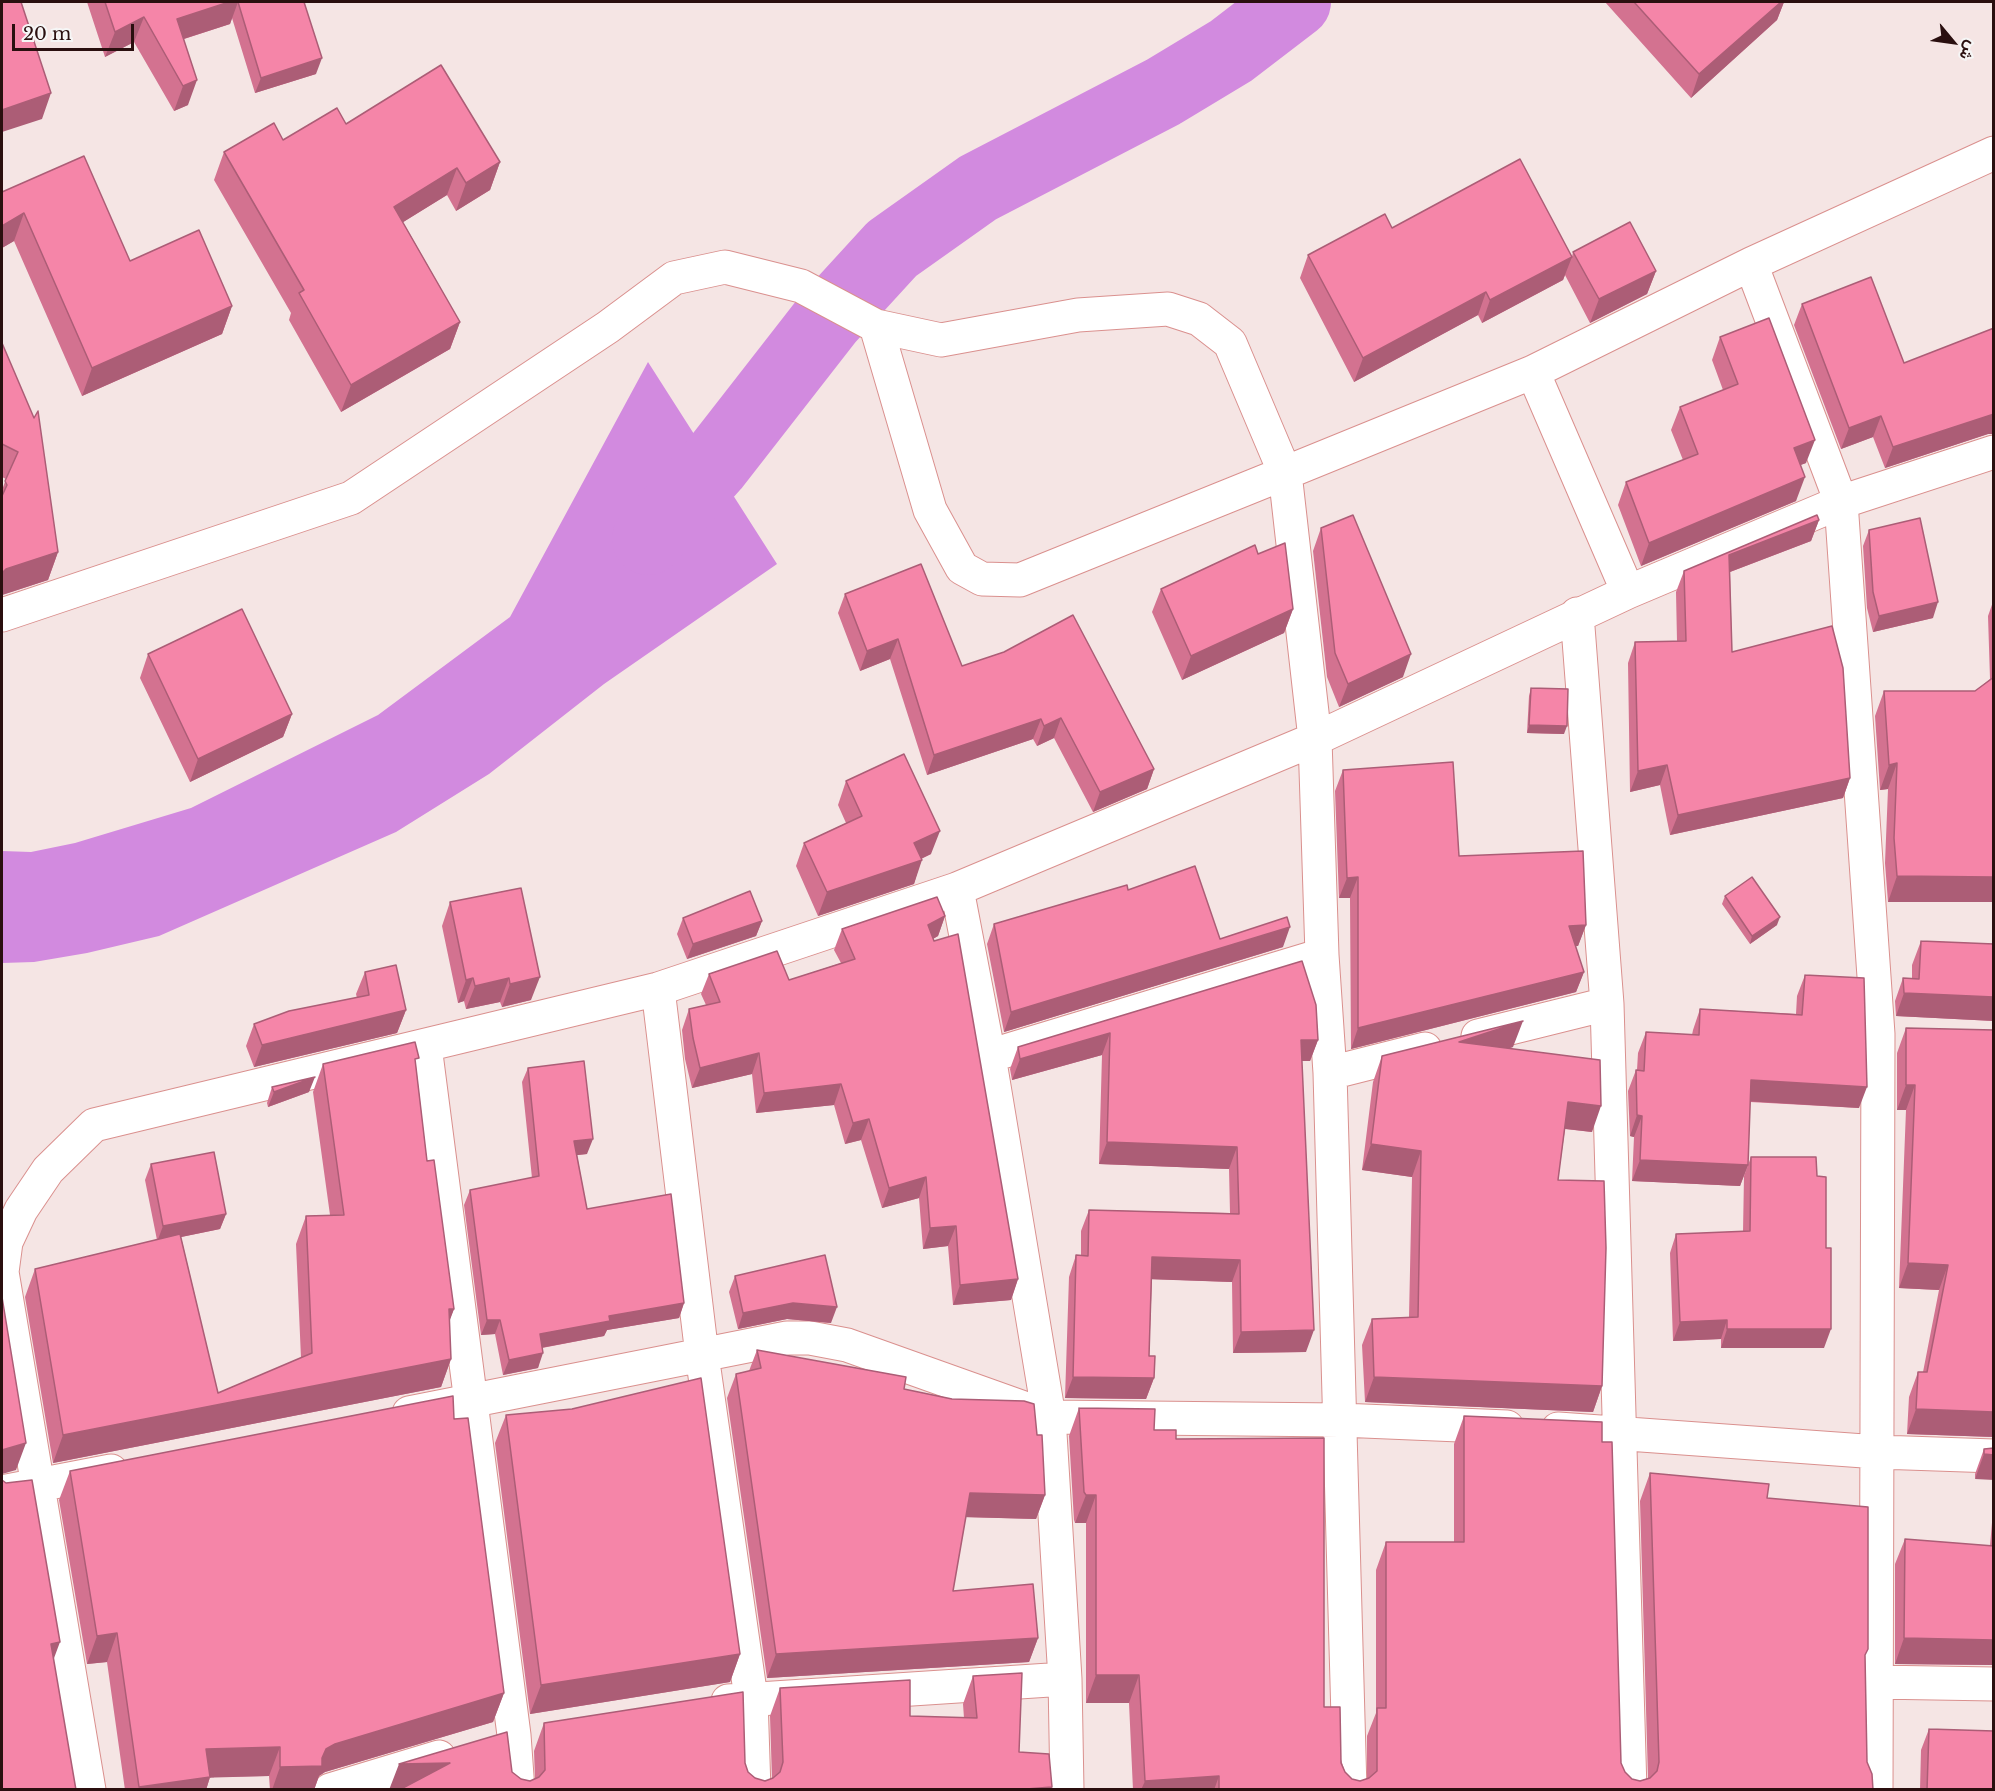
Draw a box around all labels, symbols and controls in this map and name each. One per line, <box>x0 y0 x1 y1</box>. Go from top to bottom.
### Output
scale bar <box>15 12 136 50</box>
north arrow <box>1923 12 1983 72</box>
text: 20 m <box>23 23 71 45</box>
text: ش <box>1955 37 1982 64</box>

